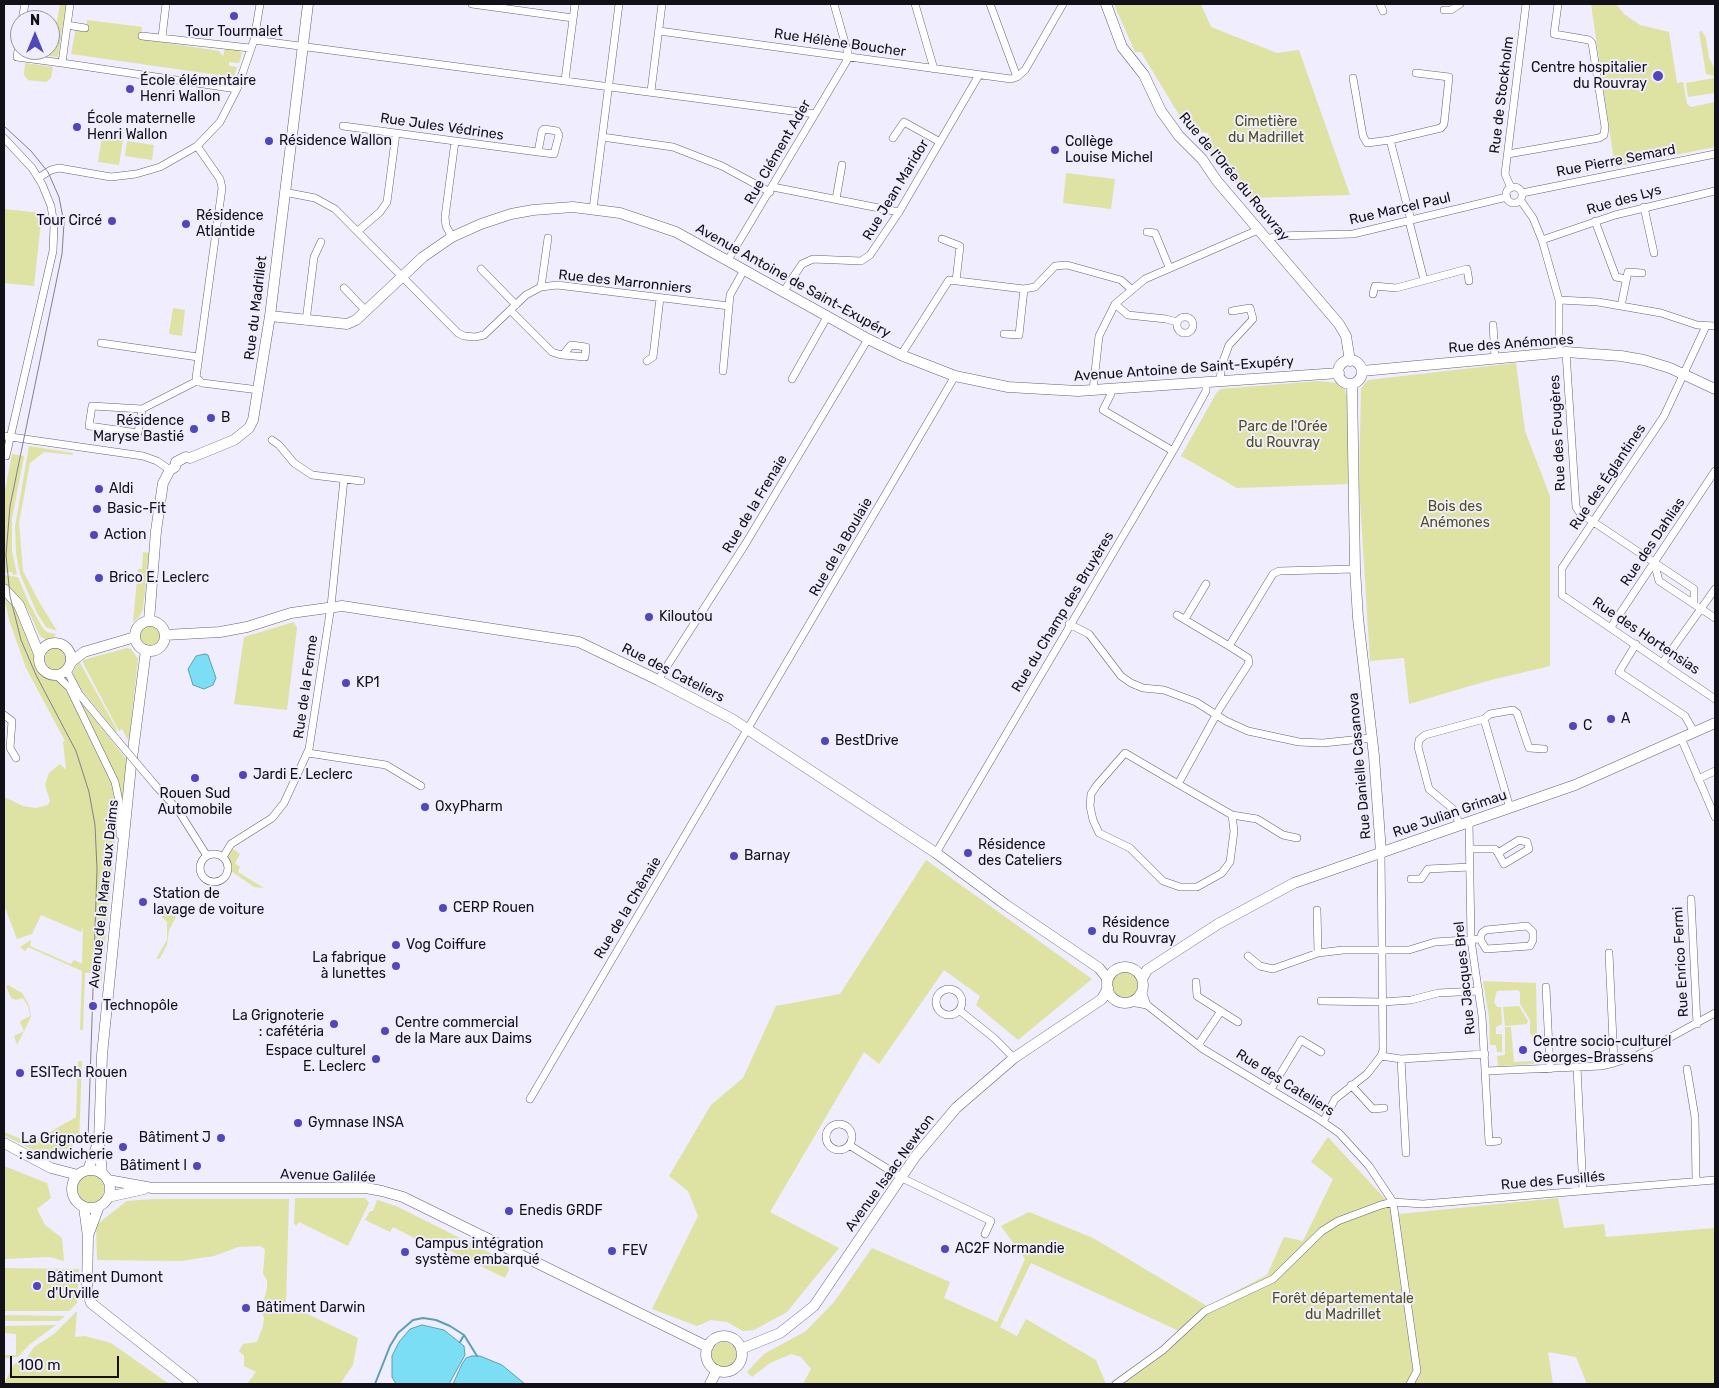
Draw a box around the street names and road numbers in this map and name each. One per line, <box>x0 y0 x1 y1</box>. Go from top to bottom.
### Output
street label: Rue Hélène Boucher <box>773 25 907 61</box>
street label: Rue de Stockholm <box>1486 35 1518 155</box>
street label: Rue Clément Ader <box>741 97 815 207</box>
street label: Rue de l'Orée du Rouvray <box>1175 109 1293 245</box>
street label: Rue Jules Védrines <box>379 110 505 144</box>
street label: Rue Jean Maridor <box>859 137 933 243</box>
street label: Rue Pierre Semard <box>1555 141 1677 181</box>
street label: Rue des Lys <box>1585 181 1663 219</box>
street label: Rue Marcel Paul <box>1348 189 1452 229</box>
street label: Avenue Antoine de Saint-Exupéry <box>693 220 893 342</box>
street label: Rue du Madrillet <box>241 255 271 361</box>
street label: Rue des Marronniers <box>558 267 692 297</box>
street label: Rue des Anémones <box>1448 331 1574 357</box>
street label: Avenue Antoine de Saint-Exupéry <box>1073 353 1295 385</box>
street label: Rue des Fougères <box>1547 374 1569 492</box>
street label: Rue des Églantines <box>1566 421 1650 533</box>
street label: Rue de la Frenaie <box>719 452 791 556</box>
street label: Rue de la Boulaie <box>806 495 876 599</box>
street label: Rue des Dahlias <box>1617 495 1689 589</box>
street label: Rue du Champ des Bruyères <box>1008 529 1118 695</box>
street label: Rue des Hortensias <box>1589 594 1703 678</box>
street label: Rue de la Ferme <box>290 634 322 740</box>
street label: Rue des Cateliers <box>619 640 727 706</box>
street label: Rue Danielle Casanova <box>1345 692 1375 840</box>
street label: Rue Julian Grimau <box>1391 787 1509 841</box>
street label: Avenue de la Mare aux Daims <box>86 799 122 989</box>
street label: Rue de la Chênaie <box>591 854 665 962</box>
street label: Rue Enrico Fermi <box>1670 906 1692 1018</box>
street label: Rue Jacques Brel <box>1451 920 1479 1036</box>
street label: Rue des Cateliers <box>1233 1046 1337 1120</box>
street label: Avenue Isaac Newton <box>842 1111 938 1235</box>
street label: Avenue Galilée <box>280 1166 376 1186</box>
street label: Rue des Fusillés <box>1500 1168 1606 1194</box>

